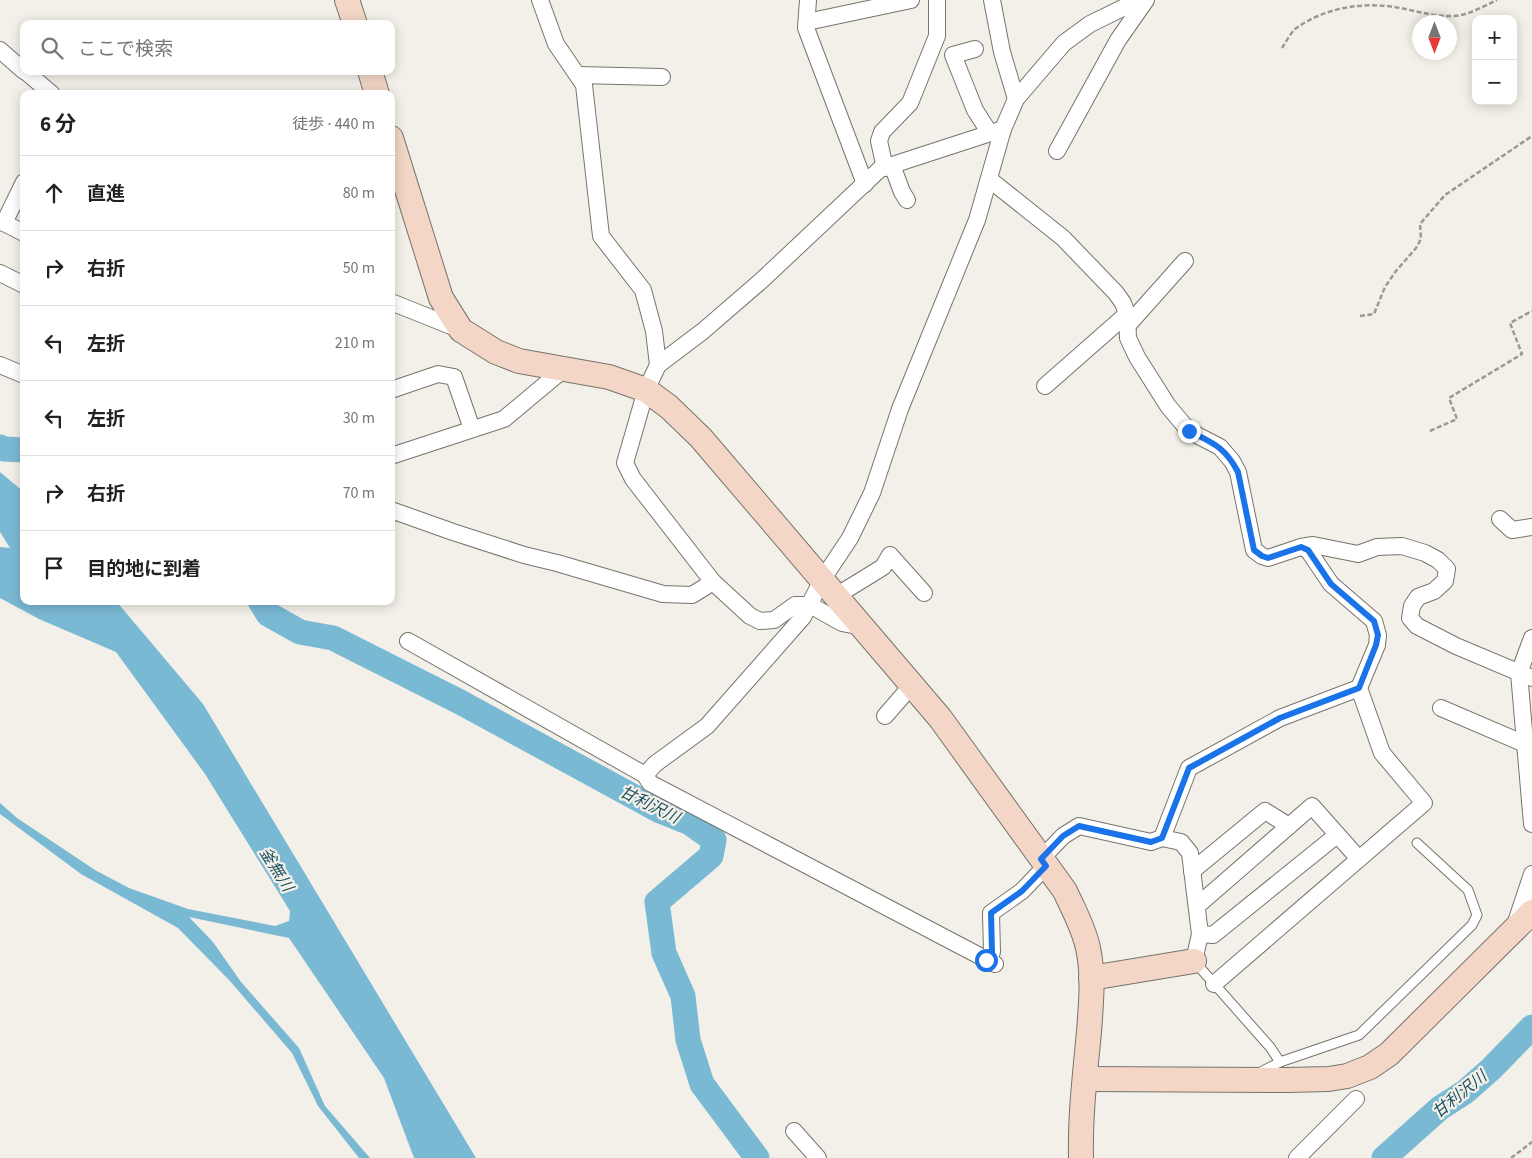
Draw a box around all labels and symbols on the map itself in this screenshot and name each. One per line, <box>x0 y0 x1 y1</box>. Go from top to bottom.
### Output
north arrow <box>1412 15 1457 60</box>
route end <box>1178 420 1201 443</box>
water label: 甘利沢川 <box>616 781 685 830</box>
water label: 釜無川 <box>254 843 299 897</box>
route start <box>975 949 998 972</box>
water label: 甘利沢川 <box>1428 1065 1493 1123</box>

